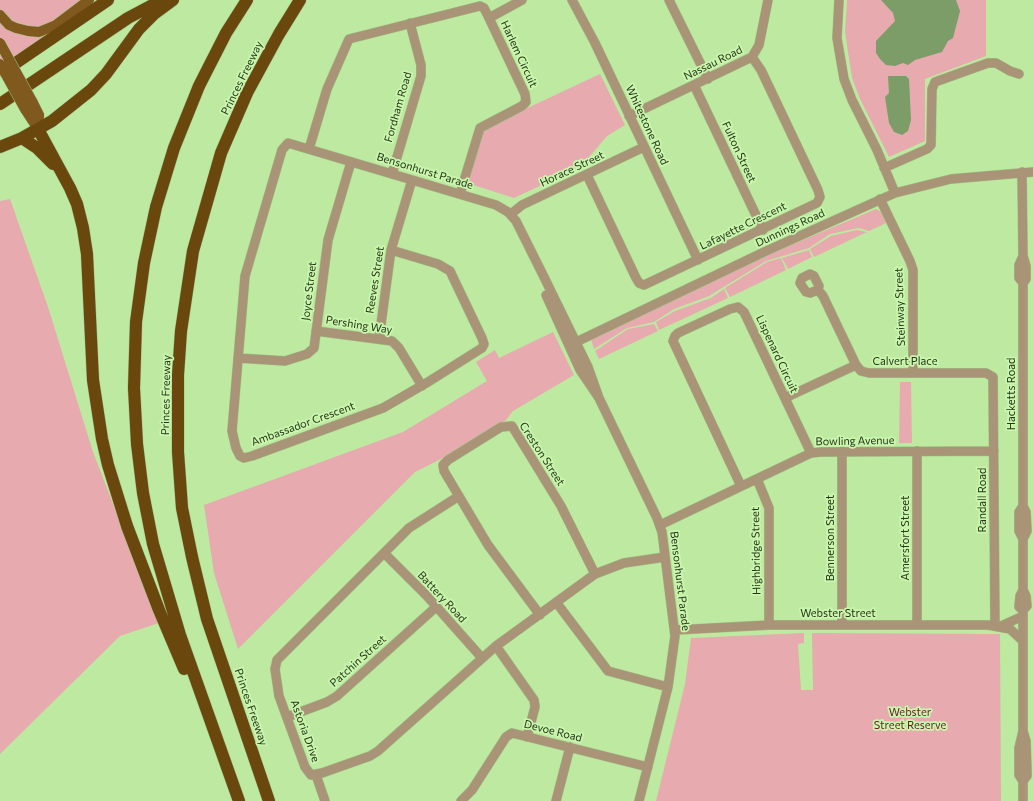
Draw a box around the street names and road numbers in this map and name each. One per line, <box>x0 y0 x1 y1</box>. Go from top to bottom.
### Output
street label: Harlem Circuit <box>498 19 540 89</box>
street label: Princes Freeway <box>218 39 266 117</box>
street label: Nassau Road <box>681 43 745 83</box>
street label: Fordham Road <box>382 70 414 144</box>
street label: Whitestone Road <box>623 83 671 167</box>
street label: Fulton Street <box>719 119 759 185</box>
street label: Horace Street <box>538 148 606 190</box>
street label: Bensonhurst Parade <box>375 150 475 192</box>
street label: Lafayette Crescent <box>698 199 788 253</box>
street label: Dunnings Road <box>753 206 827 250</box>
street label: Reeves Street <box>363 245 387 315</box>
street label: Joyce Street <box>299 261 319 321</box>
street label: Steinway Street <box>892 267 908 347</box>
street label: Pershing Way <box>325 313 393 337</box>
street label: Lispenard Circuit <box>753 313 801 395</box>
street label: Calvert Place <box>872 354 938 368</box>
street label: Princes Freeway <box>159 355 173 435</box>
street label: Hacketts Road <box>1004 358 1018 430</box>
street label: Ambassador Crescent <box>249 399 357 449</box>
street label: Creston Street <box>517 420 567 488</box>
street label: Bowling Avenue <box>815 434 895 448</box>
street label: Randall Road <box>975 468 989 532</box>
street label: Bennerson Street <box>823 495 837 581</box>
street label: Amersfort Street <box>898 496 912 580</box>
street label: Highbridge Street <box>749 507 763 595</box>
street label: Bensonhurst Parade <box>667 530 693 632</box>
street label: Battery Road <box>415 569 469 625</box>
street label: Webster Street <box>800 606 876 620</box>
street label: Patchin Street <box>327 632 389 690</box>
street label: Princes Freeway <box>232 667 270 747</box>
street label: Astoria Drive <box>288 698 322 764</box>
street label: Devoe Road <box>523 717 583 745</box>

